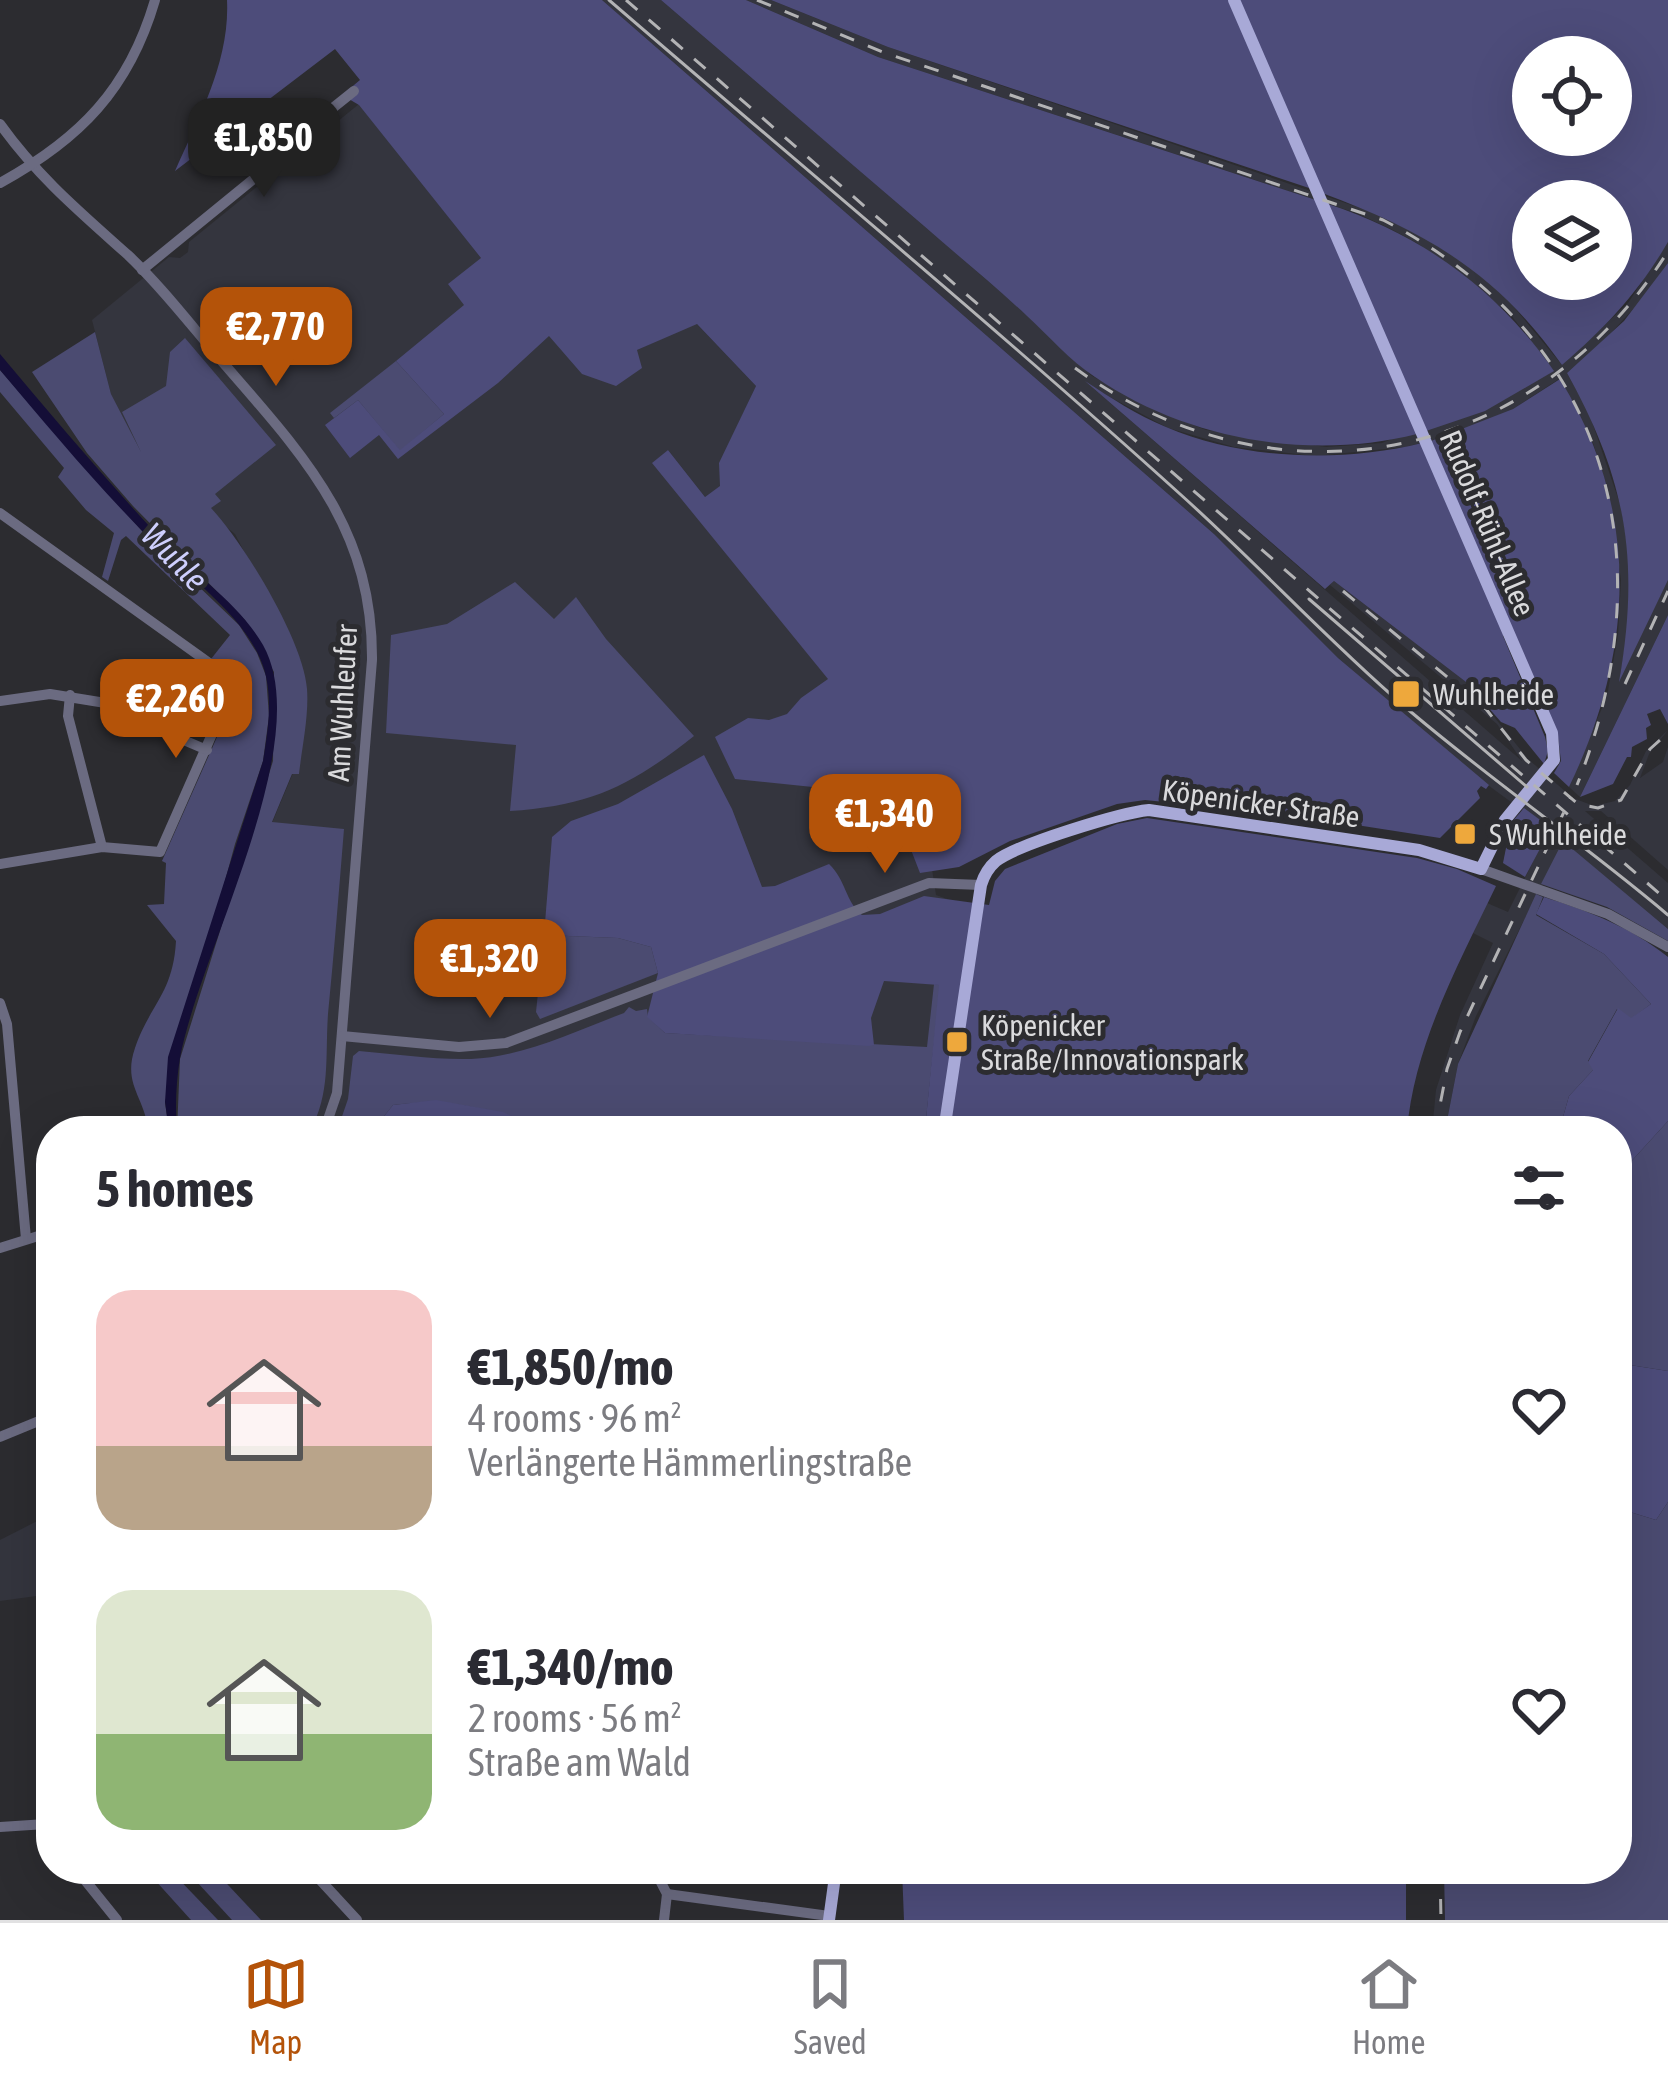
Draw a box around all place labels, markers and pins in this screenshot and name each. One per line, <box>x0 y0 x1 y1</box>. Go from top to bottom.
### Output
pin: €1,850 <box>166 98 362 200</box>
pin: €2,770 <box>178 287 374 389</box>
pin: €2,260 <box>78 659 274 761</box>
place label: Wuhlheide <box>1433 677 1554 711</box>
marker: Wuhlheide <box>1390 678 1422 710</box>
pin: €1,340 <box>787 774 983 876</box>
place label: S Wuhlheide <box>1489 817 1627 851</box>
marker: S Wuhlheide <box>1452 821 1478 847</box>
pin: €1,320 <box>392 919 588 1021</box>
place label: Köpenicker Straße/Innovationspark <box>981 1008 1244 1076</box>
marker: Köpenicker Straße/Innovationspark <box>944 1029 970 1055</box>

